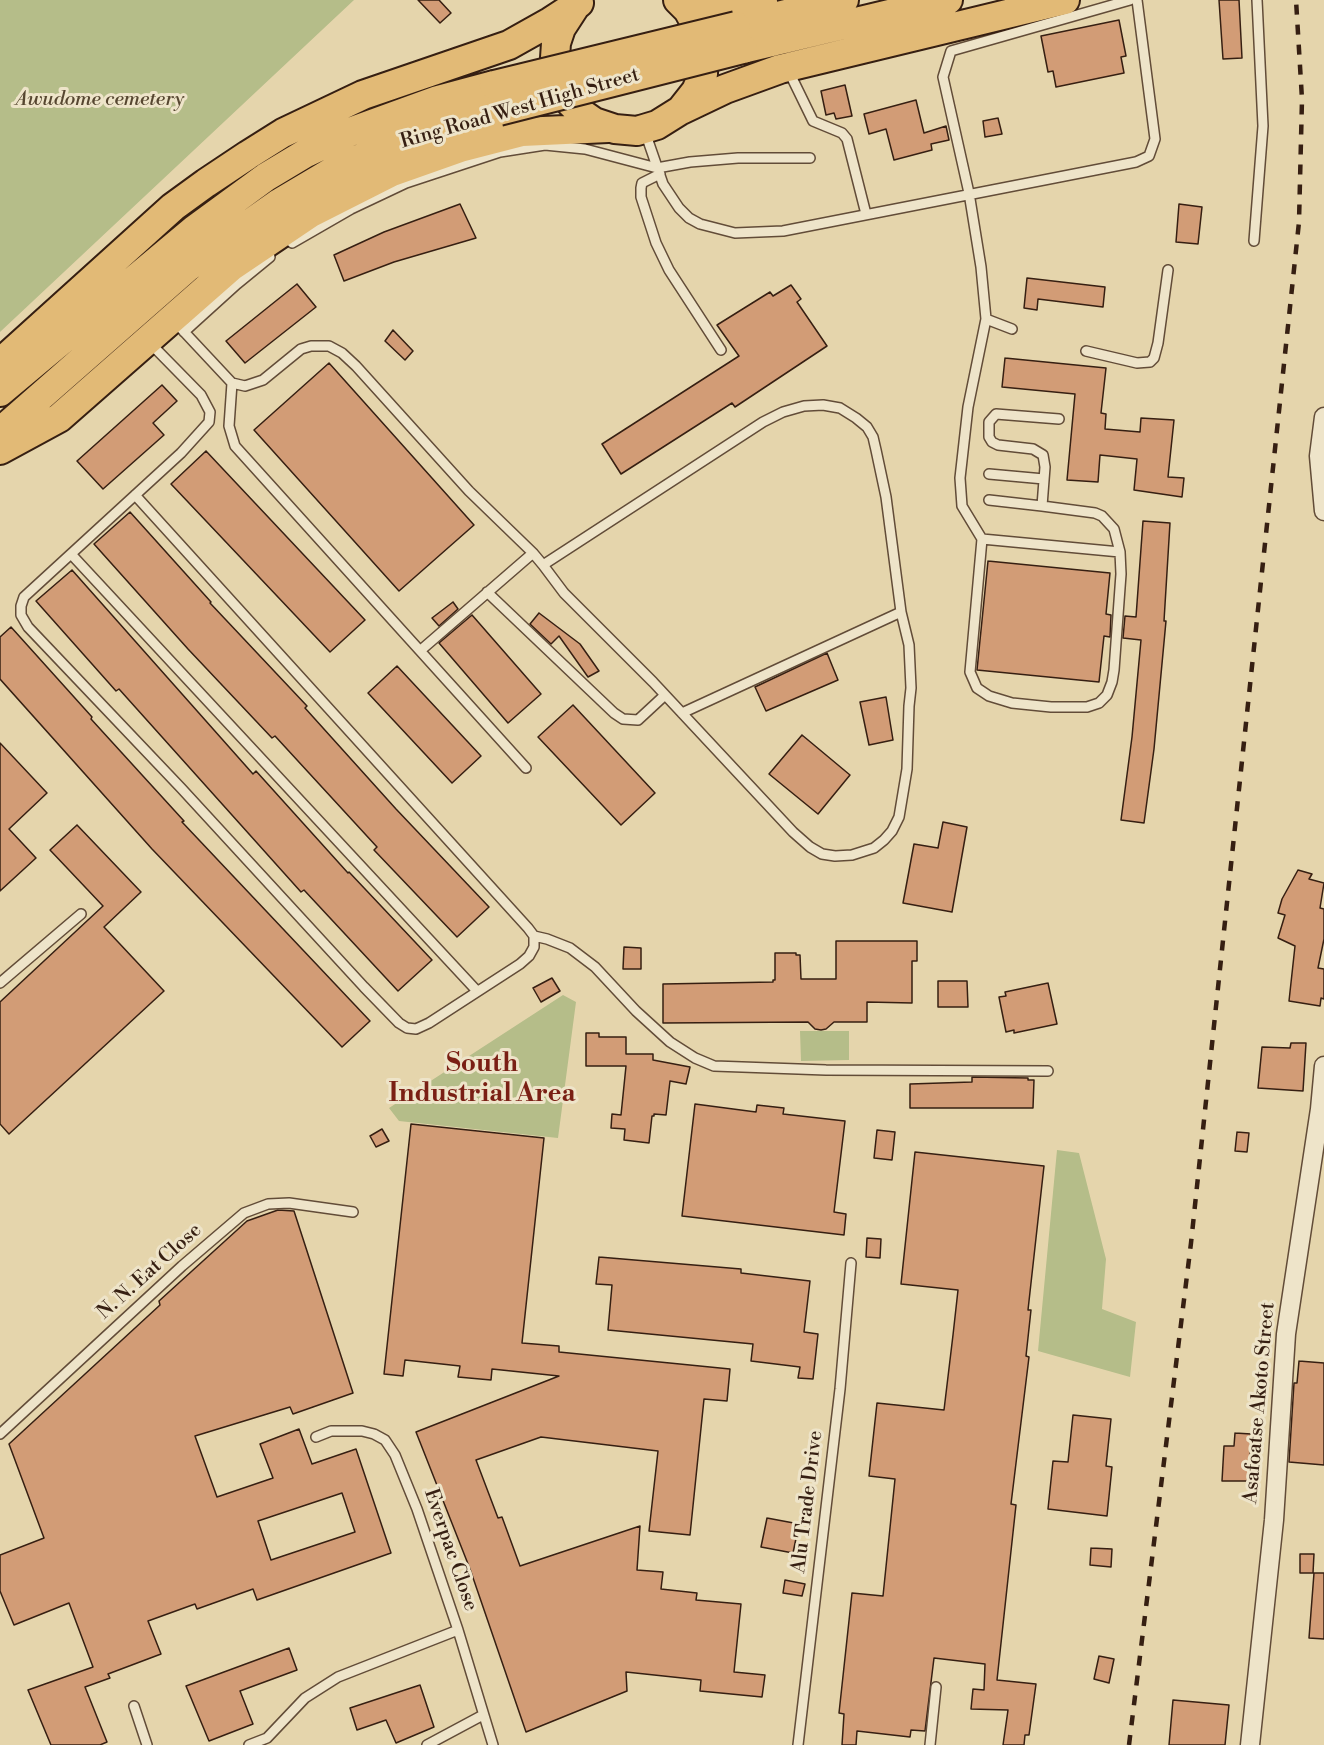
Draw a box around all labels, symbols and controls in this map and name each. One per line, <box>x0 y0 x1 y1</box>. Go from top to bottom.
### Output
street label: Ring Road West High Street <box>398 63 642 155</box>
park label: Awudome cemetery <box>16 88 184 112</box>
district label: South Industrial Area <box>388 1049 576 1110</box>
street label: N. N. Eat Close <box>93 1219 207 1325</box>
street label: Asafoatse Akoto Street <box>1239 1301 1281 1505</box>
street label: Alu Trade Drive <box>787 1429 829 1575</box>
street label: Everpac Close <box>418 1486 482 1614</box>

